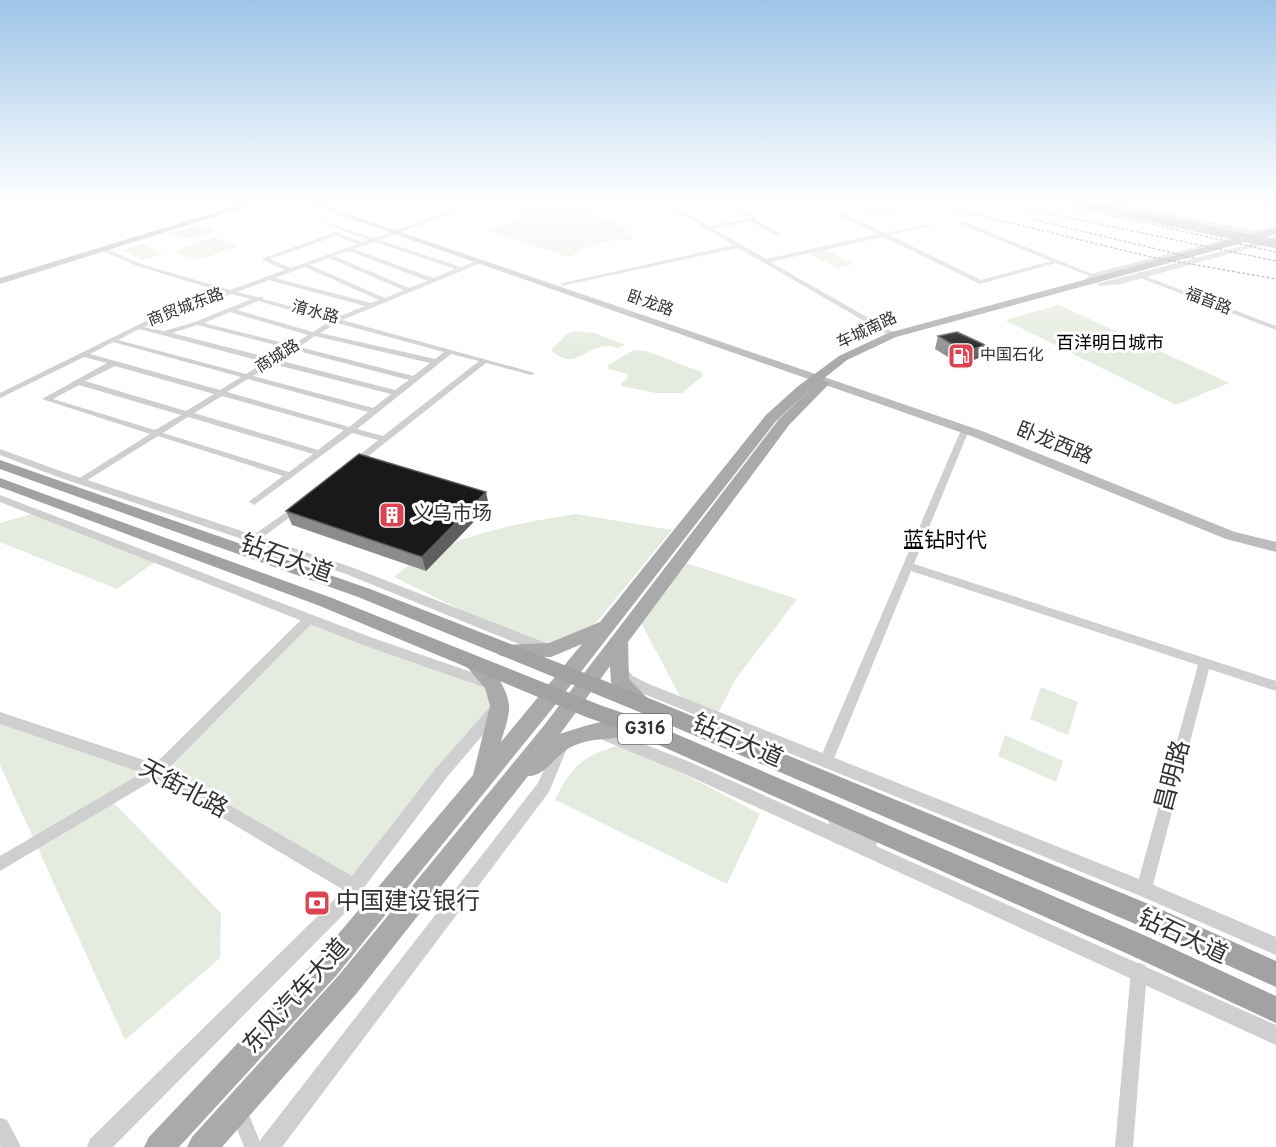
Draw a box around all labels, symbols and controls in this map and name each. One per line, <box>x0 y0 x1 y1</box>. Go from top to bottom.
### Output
street label: 商贸城东路 <box>145 284 227 332</box>
street label: 福音路 <box>1182 284 1234 320</box>
street label: 卧龙路 <box>624 287 676 321</box>
street label: 淯水路 <box>289 297 341 329</box>
street label: 车城南路 <box>834 308 900 354</box>
district label: 百洋·明日城市 <box>1056 333 1164 356</box>
street label: 商城路 <box>252 336 304 378</box>
fuel station icon: 中国石化 <box>946 341 976 371</box>
place label: 中国石化 <box>980 346 1044 366</box>
street label: 卧龙西路 <box>1012 417 1096 471</box>
building icon: 义乌市场 <box>377 500 407 530</box>
place label: 义乌市场 <box>412 502 492 528</box>
district label: 蓝钻时代 <box>903 528 987 555</box>
street label: 钻石大道 <box>236 529 336 591</box>
street label: 钻石大道 <box>687 709 787 775</box>
road number: G316 <box>618 714 672 744</box>
street label: 昌明路 <box>1150 737 1198 815</box>
street label: 天街北路 <box>134 754 232 826</box>
bank icon: 中国建设银行 <box>302 888 332 918</box>
place label: 中国建设银行 <box>336 888 480 918</box>
street label: 钻石大道 <box>1132 904 1232 972</box>
street label: 东风汽车大道 <box>238 933 356 1061</box>

